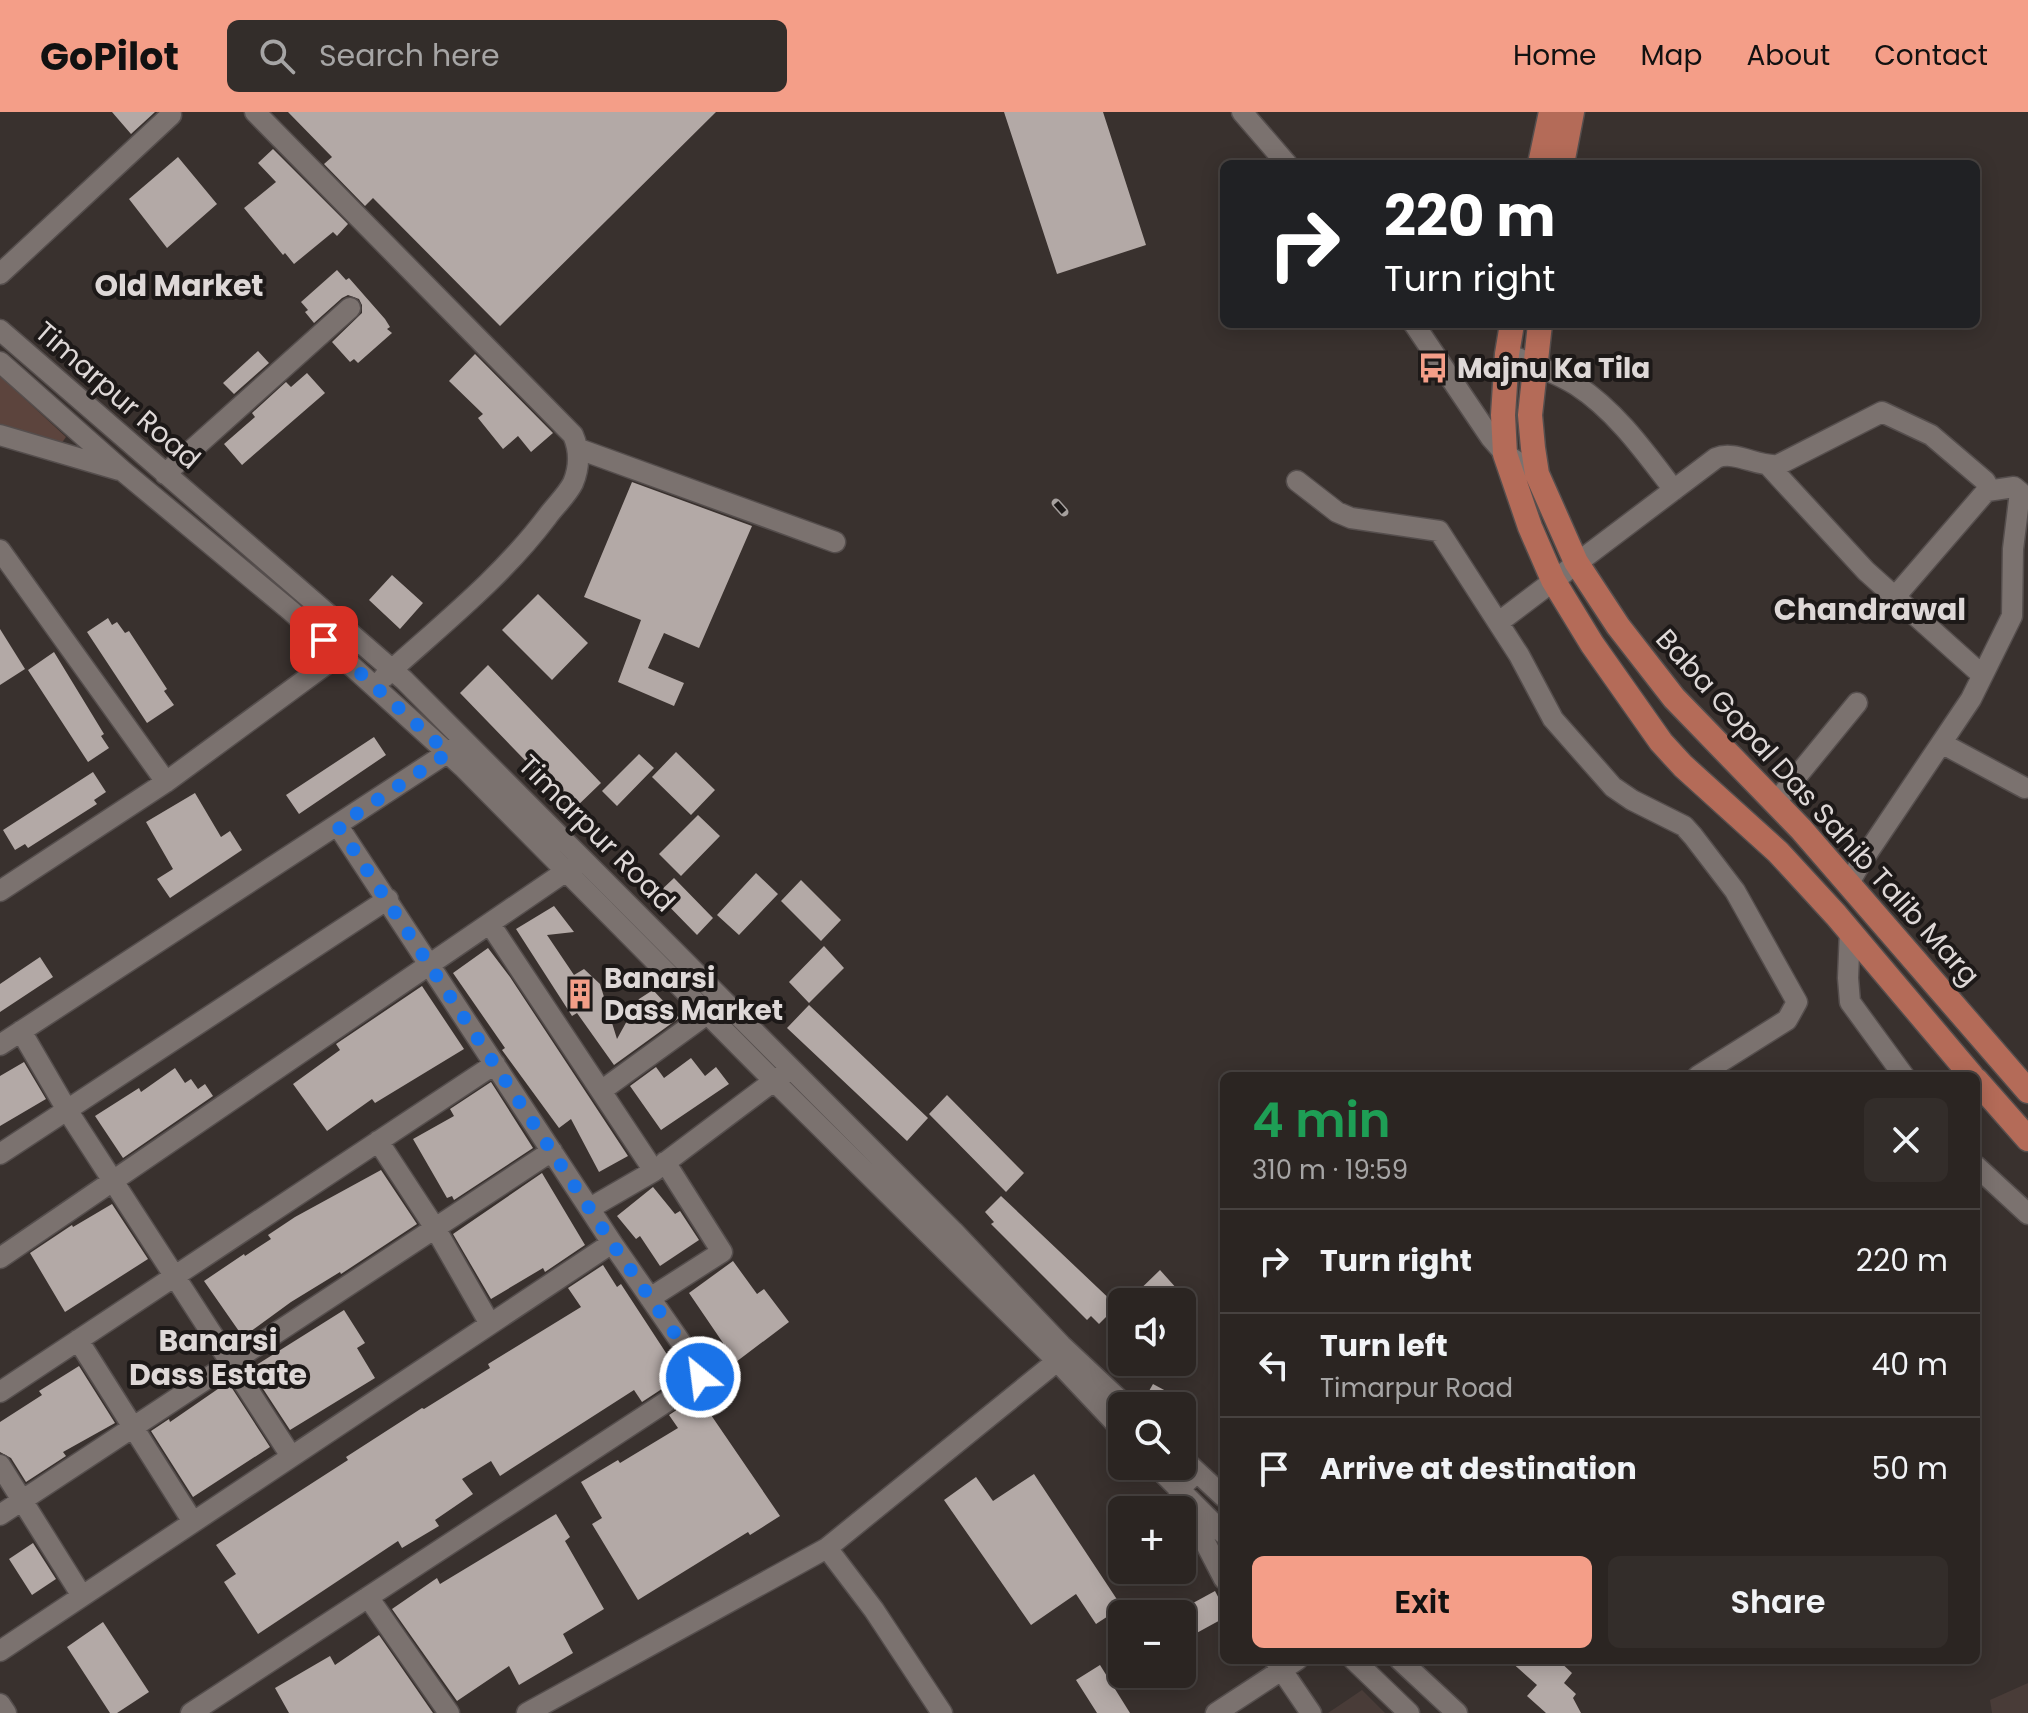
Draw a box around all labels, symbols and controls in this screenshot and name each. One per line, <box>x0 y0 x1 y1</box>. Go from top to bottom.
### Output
search box <box>227 20 787 92</box>
text: GoPilot <box>40 30 179 83</box>
icon: search <box>255 34 299 78</box>
text: Search here <box>319 34 500 77</box>
text: Home <box>1513 36 1596 75</box>
text: Map <box>1640 36 1702 75</box>
text: About <box>1746 36 1830 75</box>
text: Contact <box>1874 36 1988 75</box>
text: 220 m <box>1384 177 1556 256</box>
icon: right <box>1252 192 1356 296</box>
text: Turn right <box>1384 253 1555 304</box>
district label: Old Market <box>94 264 264 307</box>
street label: Timarpur Road <box>26 312 209 478</box>
place label: Majnu Ka Tila <box>1457 349 1650 388</box>
bus stop icon: Majnu Ka Tila <box>1416 351 1450 385</box>
district label: Chandrawal <box>1774 588 1966 631</box>
pin <box>290 606 358 674</box>
icon: arrive <box>302 618 346 662</box>
street label: Baba Gopal Das Sahib Talib Marg <box>1647 621 1988 994</box>
street label: Timarpur Road <box>509 746 684 921</box>
place label: Banarsi Dass Market <box>604 959 783 1030</box>
building icon: Banarsi Dass Market <box>563 977 597 1011</box>
text: 4 min <box>1252 1087 1391 1154</box>
button: close <box>1864 1098 1948 1182</box>
text: 310 m · 19:59 <box>1252 1152 1408 1188</box>
icon: right <box>1252 1239 1296 1283</box>
text: Turn right <box>1320 1239 1472 1282</box>
text: 220 m <box>1856 1239 1948 1282</box>
map controls <box>1108 1288 1196 1688</box>
button: sound <box>1108 1288 1196 1376</box>
district label: Banarsi Dass Estate <box>129 1319 307 1396</box>
text: Turn left <box>1320 1324 1448 1367</box>
position arrow <box>658 1335 742 1419</box>
icon: left <box>1252 1343 1296 1387</box>
text: 40 m <box>1871 1343 1948 1386</box>
text: Timarpur Road <box>1320 1370 1513 1406</box>
button: search <box>1108 1392 1196 1480</box>
icon: arrive <box>1252 1447 1296 1491</box>
text: Arrive at destination <box>1320 1447 1637 1490</box>
text: 50 m <box>1871 1447 1948 1490</box>
button: + <box>1108 1496 1196 1584</box>
button: Exit <box>1252 1556 1592 1648</box>
button: Share <box>1608 1556 1948 1648</box>
button: − <box>1108 1600 1196 1688</box>

